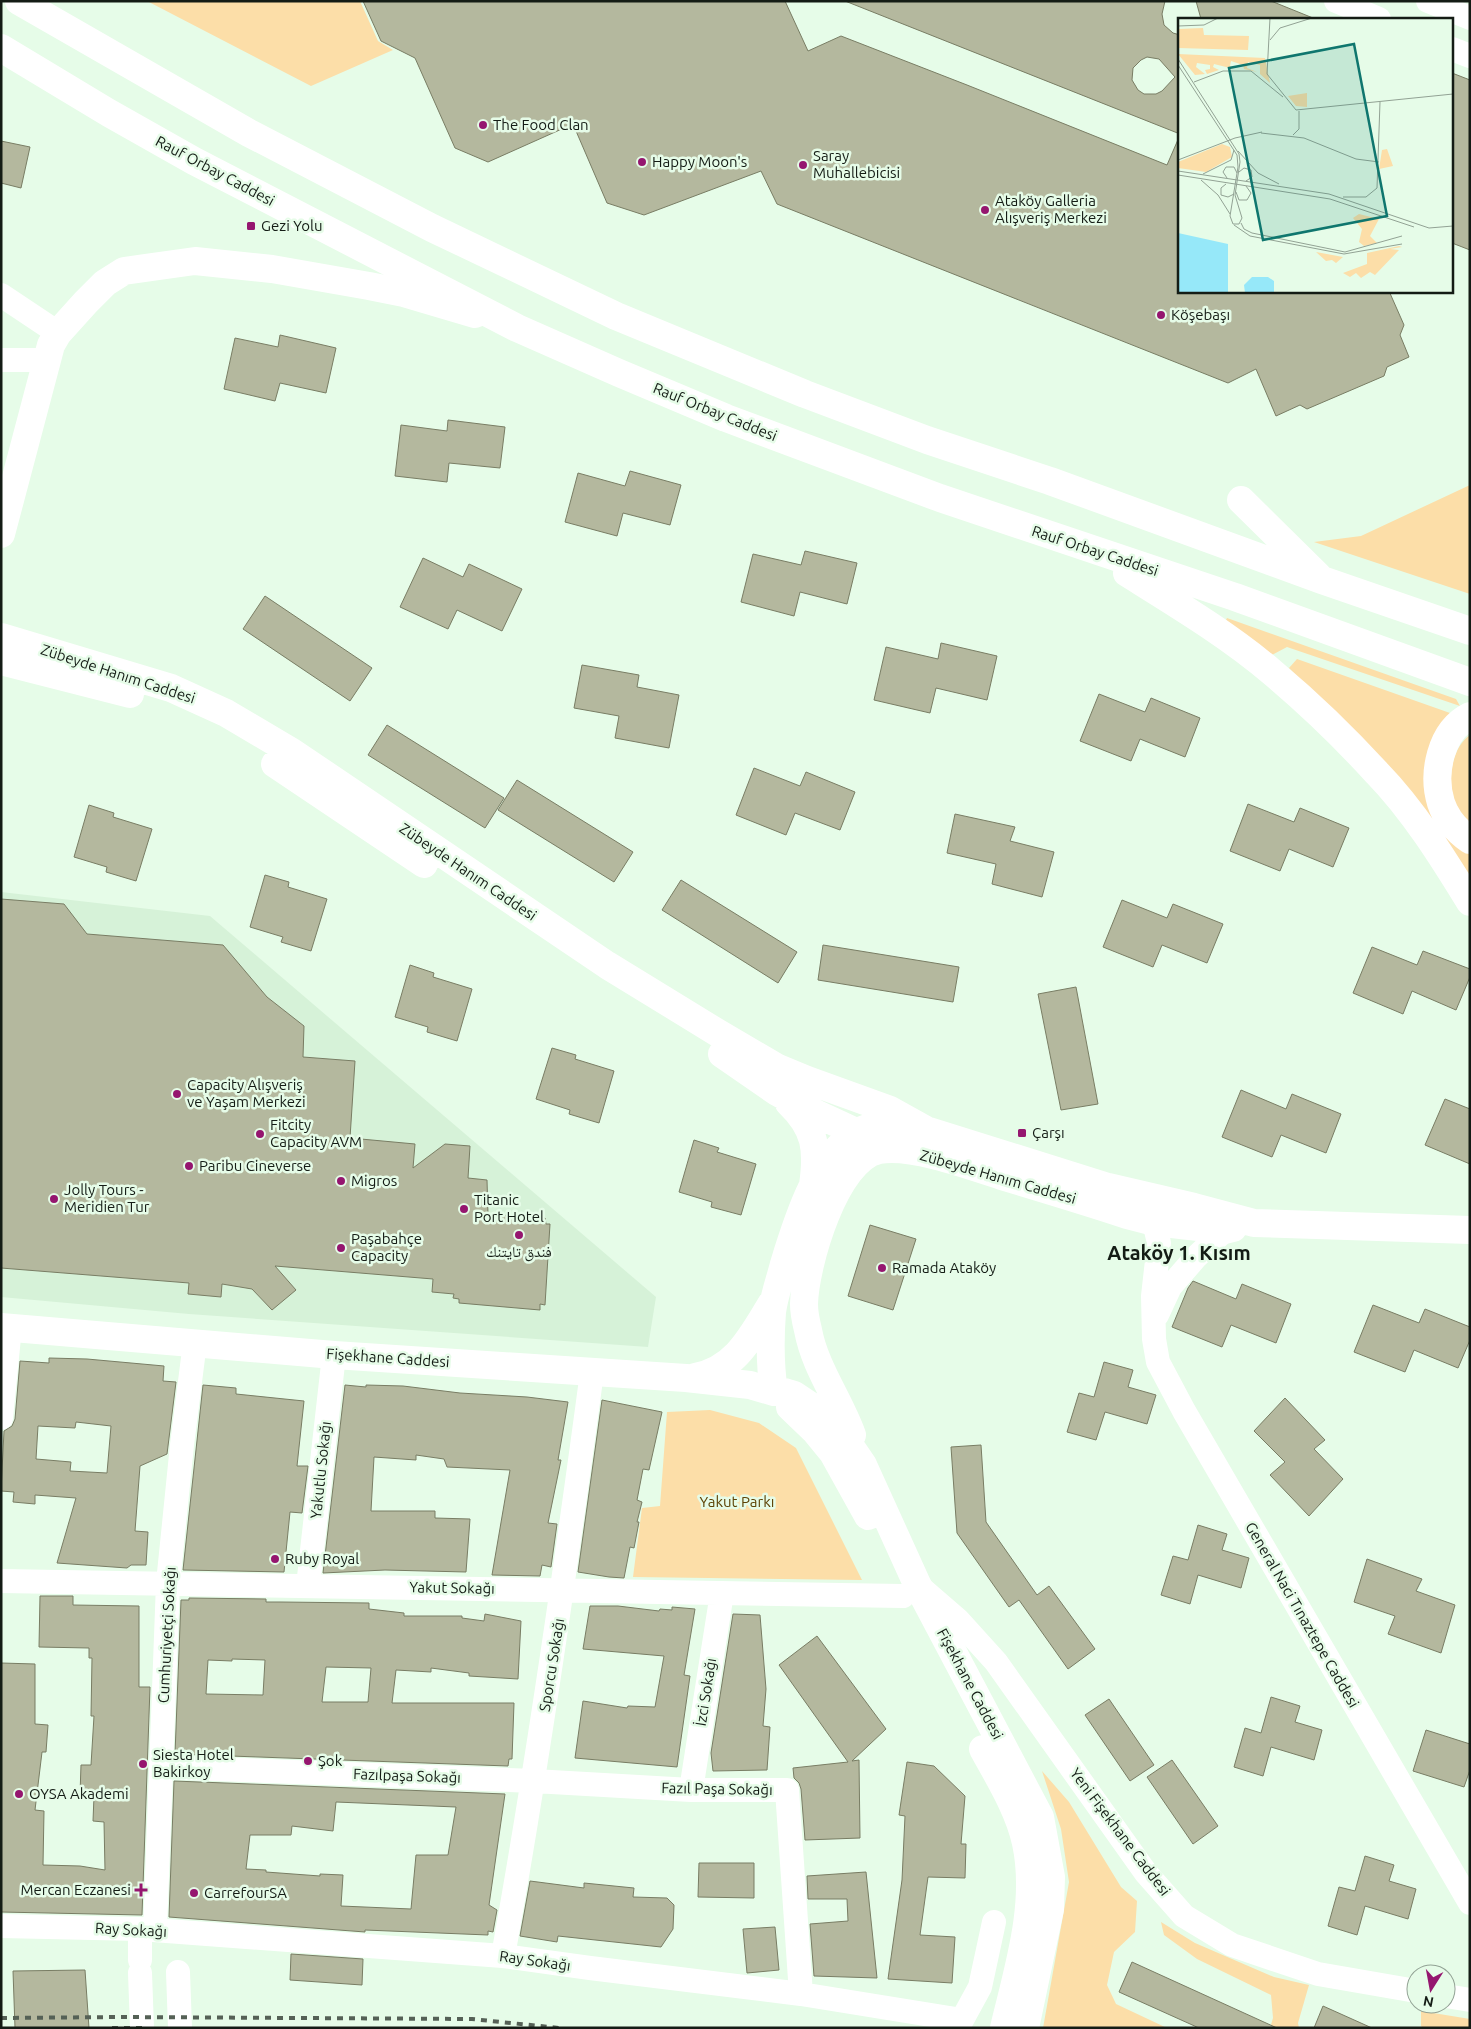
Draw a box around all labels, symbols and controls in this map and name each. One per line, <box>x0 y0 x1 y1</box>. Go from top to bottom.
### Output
inset map <box>1178 18 1454 292</box>
place label: The Food Clan <box>493 116 589 133</box>
marker: The Food Clan <box>477 119 489 131</box>
street label: Rauf Orbay Caddesi <box>153 132 278 209</box>
place label: Saray Muhallebicisi <box>813 147 900 181</box>
place label: Happy Moon's <box>652 153 747 170</box>
marker: Happy Moon's <box>636 156 648 168</box>
marker: Saray Muhallebicisi <box>797 159 809 171</box>
place label: Ataköy Galleria Alışveriş Merkezi <box>995 192 1107 226</box>
marker: Ataköy Galleria Alışveriş Merkezi <box>979 204 991 216</box>
place label: Gezi Yolu <box>261 217 323 234</box>
marker: Gezi Yolu <box>245 220 257 232</box>
place label: Köşebaşı <box>1171 306 1230 323</box>
marker: Köşebaşı <box>1155 309 1167 321</box>
street label: Rauf Orbay Caddesi <box>651 379 780 444</box>
street label: Rauf Orbay Caddesi <box>1030 522 1161 579</box>
street label: Zübeyde Hanım Caddesi <box>39 641 198 707</box>
street label: Zübeyde Hanım Caddesi <box>397 819 540 924</box>
place label: Capacity Alışveriş ve Yaşam Merkezi <box>187 1076 306 1110</box>
marker: Capacity Alışveriş ve Yaşam Merkezi <box>171 1088 183 1100</box>
place label: Fitcity Capacity AVM <box>270 1116 362 1150</box>
place label: Çarşı <box>1032 1124 1065 1141</box>
marker: Çarşı <box>1016 1127 1028 1139</box>
marker: Fitcity Capacity AVM <box>254 1128 266 1140</box>
street label: Zübeyde Hanım Caddesi <box>918 1146 1078 1207</box>
place label: Paribu Cineverse <box>199 1157 311 1174</box>
marker: Paribu Cineverse <box>183 1160 195 1172</box>
place label: Migros <box>351 1172 397 1189</box>
marker: Migros <box>335 1175 347 1187</box>
place label: Jolly Tours - Meridien Tur <box>64 1181 150 1215</box>
place label: Titanic Port Hotel <box>474 1191 544 1225</box>
marker: Jolly Tours - Meridien Tur <box>48 1193 60 1205</box>
marker: Titanic Port Hotel <box>458 1203 470 1215</box>
marker: فندق تايتنك <box>513 1229 525 1241</box>
place label: Paşabahçe Capacity <box>351 1230 422 1264</box>
district label: Ataköy 1. Kısım <box>1107 1241 1251 1264</box>
marker: Paşabahçe Capacity <box>335 1242 347 1254</box>
place label: فندق تايتنك <box>486 1243 552 1262</box>
place label: Ramada Ataköy <box>892 1259 996 1276</box>
marker: Ramada Ataköy <box>876 1262 888 1274</box>
street label: Fişekhane Caddesi <box>326 1345 450 1370</box>
street label: Yakutlu Sokağı <box>307 1420 334 1520</box>
park label: Yakut Parkı <box>700 1493 774 1510</box>
street label: General Naci Tınaztepe Caddesi <box>1242 1519 1363 1711</box>
place label: Ruby Royal <box>285 1550 359 1567</box>
marker: Ruby Royal <box>269 1553 281 1565</box>
street label: Cumhuriyetçi Sokağı <box>154 1566 179 1704</box>
street label: Yakut Sokağı <box>409 1578 495 1597</box>
street label: Sporcu Sokağı <box>536 1617 567 1713</box>
street label: Fişekhane Caddesi <box>934 1625 1007 1742</box>
street label: İzci Sokağı <box>692 1657 719 1727</box>
place label: Siesta Hotel Bakirkoy <box>153 1746 234 1780</box>
place label: Şok <box>318 1752 343 1769</box>
marker: Şok <box>302 1755 314 1767</box>
marker: Siesta Hotel Bakirkoy <box>137 1758 149 1770</box>
street label: Fazılpaşa Sokağı <box>353 1765 461 1786</box>
street label: Yeni Fişekhane Caddesi <box>1067 1765 1174 1899</box>
street label: Fazıl Paşa Sokağı <box>661 1779 773 1798</box>
place label: OYSA Akademi <box>29 1785 129 1802</box>
marker: OYSA Akademi <box>13 1788 25 1800</box>
place label: Mercan Eczanesi <box>20 1881 131 1898</box>
marker: Mercan Eczanesi <box>135 1884 147 1896</box>
place label: CarrefourSA <box>204 1884 287 1901</box>
marker: CarrefourSA <box>188 1887 200 1899</box>
street label: Ray Sokağı <box>95 1919 167 1940</box>
street label: Ray Sokağı <box>498 1947 572 1974</box>
north arrow <box>1406 1964 1456 2014</box>
text: N <box>1422 1993 1435 2011</box>

